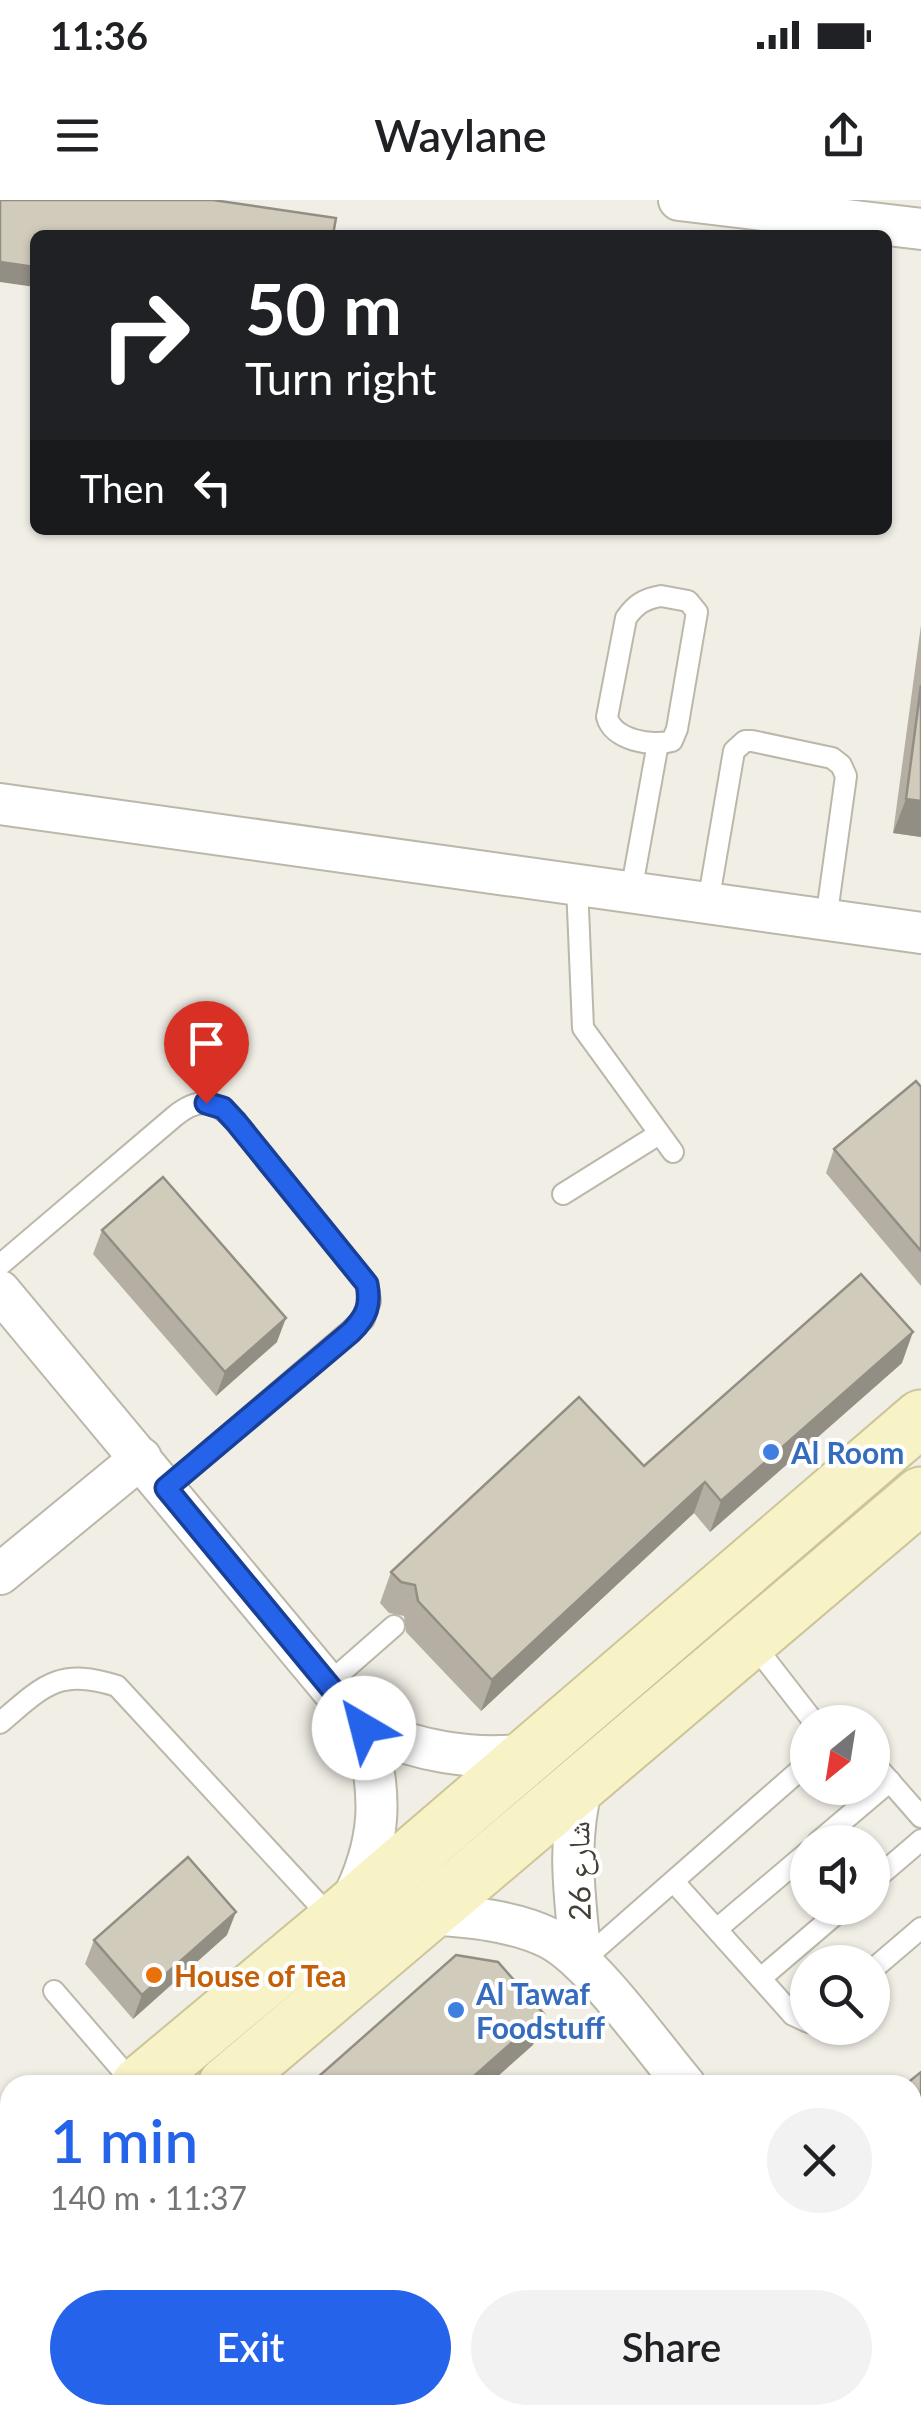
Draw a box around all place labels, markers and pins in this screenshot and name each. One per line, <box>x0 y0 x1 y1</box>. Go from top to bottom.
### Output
pin <box>164 1001 249 1104</box>
place label: Al Room <box>790 1434 904 1470</box>
marker: Al Room <box>760 1441 782 1463</box>
place label: House of Tea <box>174 1957 346 1993</box>
marker: House of Tea <box>143 1964 165 1986</box>
place label: Al Tawaf Foodstuff <box>475 1975 605 2045</box>
marker: Al Tawaf Foodstuff <box>445 1999 467 2021</box>

